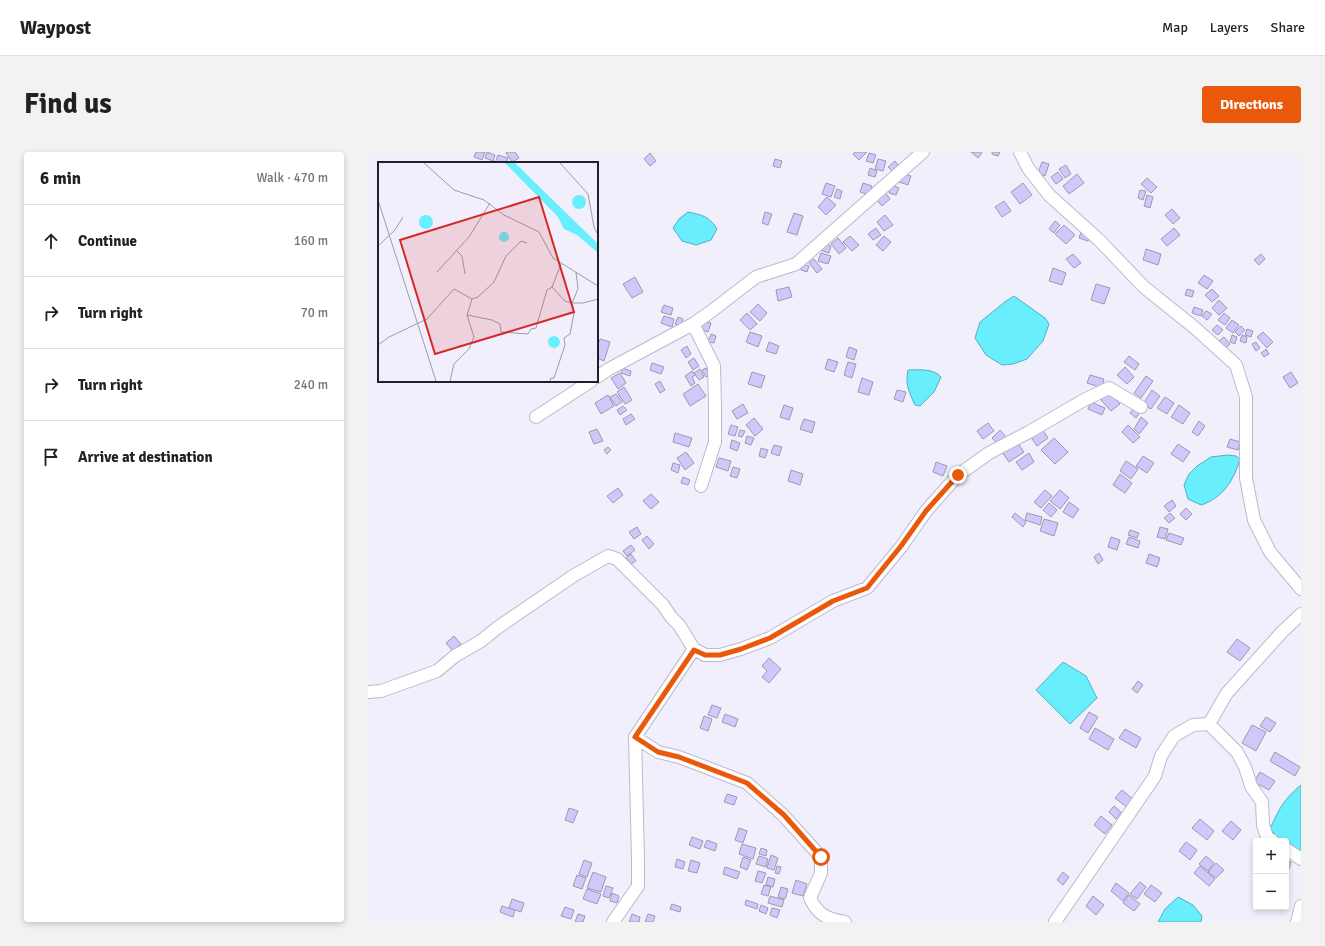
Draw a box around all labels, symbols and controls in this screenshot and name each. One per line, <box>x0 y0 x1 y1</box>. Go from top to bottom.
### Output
text: Waypost <box>20 16 91 40</box>
text: Map <box>1162 19 1188 36</box>
text: Layers <box>1210 19 1249 36</box>
text: Share <box>1271 19 1305 36</box>
button: Directions <box>1202 86 1301 123</box>
text: Find us <box>24 87 112 121</box>
inset map <box>378 162 598 382</box>
text: 6 min <box>40 168 81 189</box>
text: Walk · 470 m <box>257 170 328 186</box>
icon: ahead <box>40 230 62 252</box>
text: Continue <box>78 232 137 250</box>
text: 160 m <box>294 233 328 249</box>
icon: right <box>40 302 62 324</box>
text: Turn right <box>78 304 143 322</box>
text: 70 m <box>301 305 328 321</box>
icon: right <box>40 374 62 396</box>
text: Turn right <box>78 376 143 394</box>
text: 240 m <box>294 377 328 393</box>
icon: arrive <box>40 446 62 468</box>
text: Arrive at destination <box>78 448 213 466</box>
route end <box>949 466 967 484</box>
map controls <box>1253 838 1289 910</box>
button: + <box>1253 838 1289 874</box>
route start <box>812 848 830 866</box>
button: − <box>1253 874 1289 910</box>

